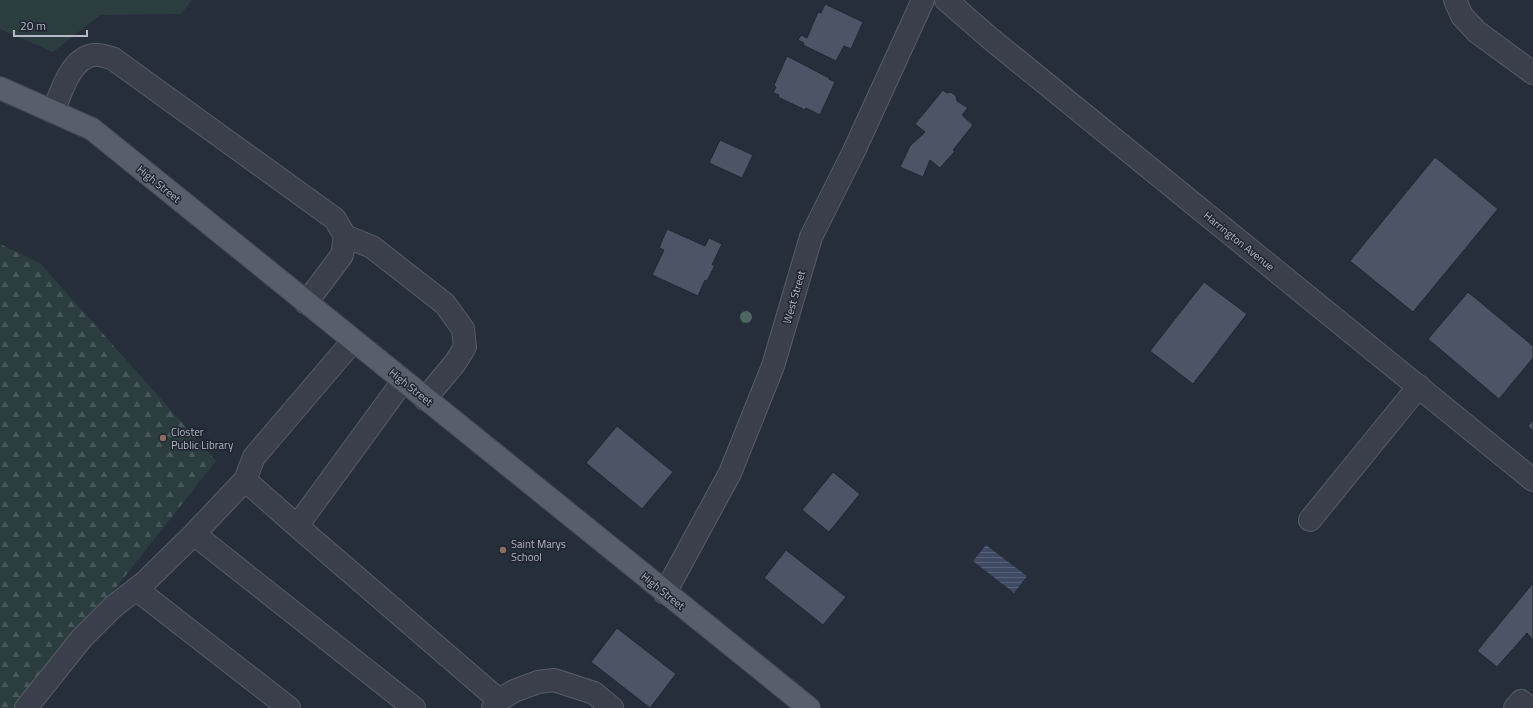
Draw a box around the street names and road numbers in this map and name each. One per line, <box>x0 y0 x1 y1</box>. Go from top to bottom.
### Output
street label: High Street <box>134 161 184 207</box>
street label: Harrington Avenue <box>1200 207 1278 275</box>
street label: West Street <box>779 268 809 326</box>
street label: High Street <box>386 364 436 410</box>
street label: High Street <box>638 568 688 614</box>

